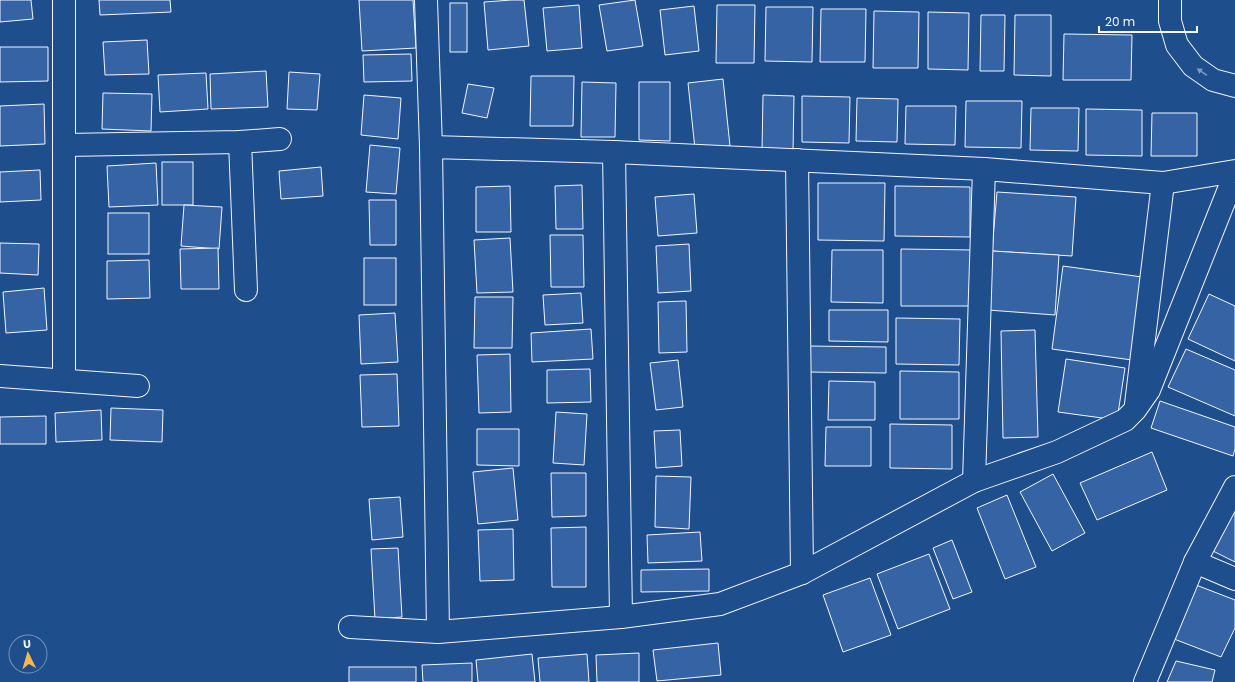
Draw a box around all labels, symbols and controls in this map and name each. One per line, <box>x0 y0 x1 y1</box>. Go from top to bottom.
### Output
scale bar <box>1099 8 1197 34</box>
text: 20 m <box>1105 13 1135 30</box>
one-way arrow <box>1196 68 1207 76</box>
north arrow <box>8 634 48 674</box>
text: U <box>23 636 32 652</box>

